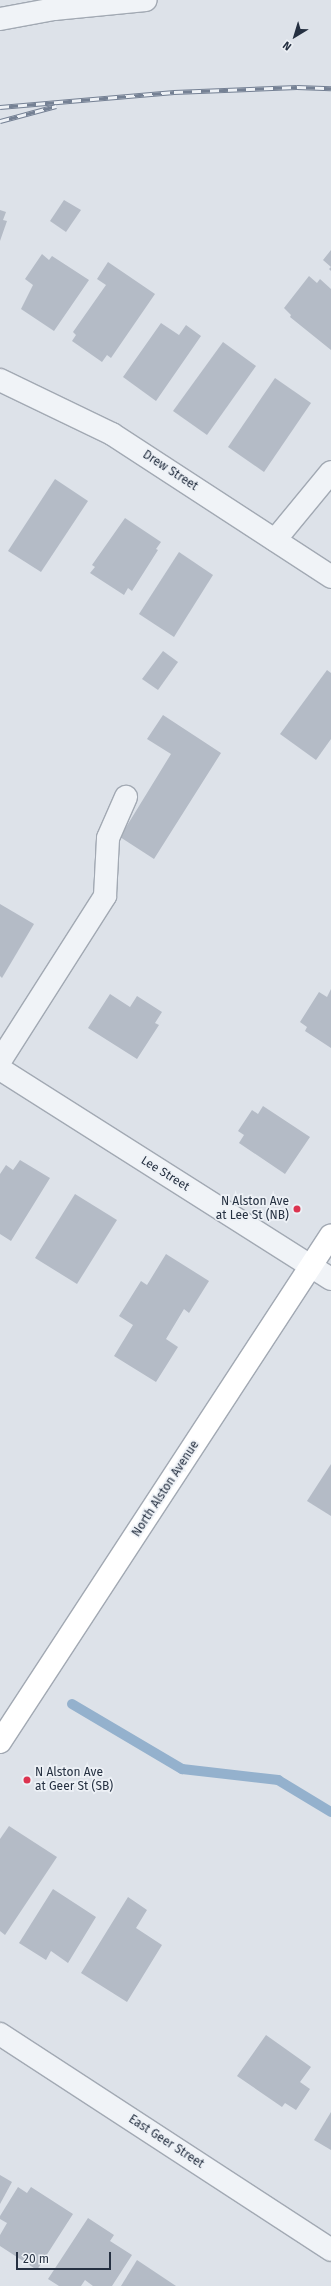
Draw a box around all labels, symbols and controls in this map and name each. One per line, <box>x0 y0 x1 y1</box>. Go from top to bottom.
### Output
north arrow <box>275 16 315 56</box>
text: N <box>280 38 294 53</box>
street label: Drew Street <box>140 448 200 494</box>
street label: Lee Street <box>138 1153 192 1195</box>
place label: N Alston Ave at Lee St (NB) <box>216 1195 289 1223</box>
marker: N Alston Ave at Lee St (NB) <box>292 1204 302 1214</box>
street label: North Alston Avenue <box>130 1438 202 1540</box>
place label: N Alston Ave at Geer St (SB) <box>35 1766 113 1794</box>
marker: N Alston Ave at Geer St (SB) <box>22 1775 32 1785</box>
street label: East Geer Street <box>126 2112 206 2172</box>
scale bar <box>18 2244 113 2270</box>
text: 20 m <box>23 2252 49 2266</box>

